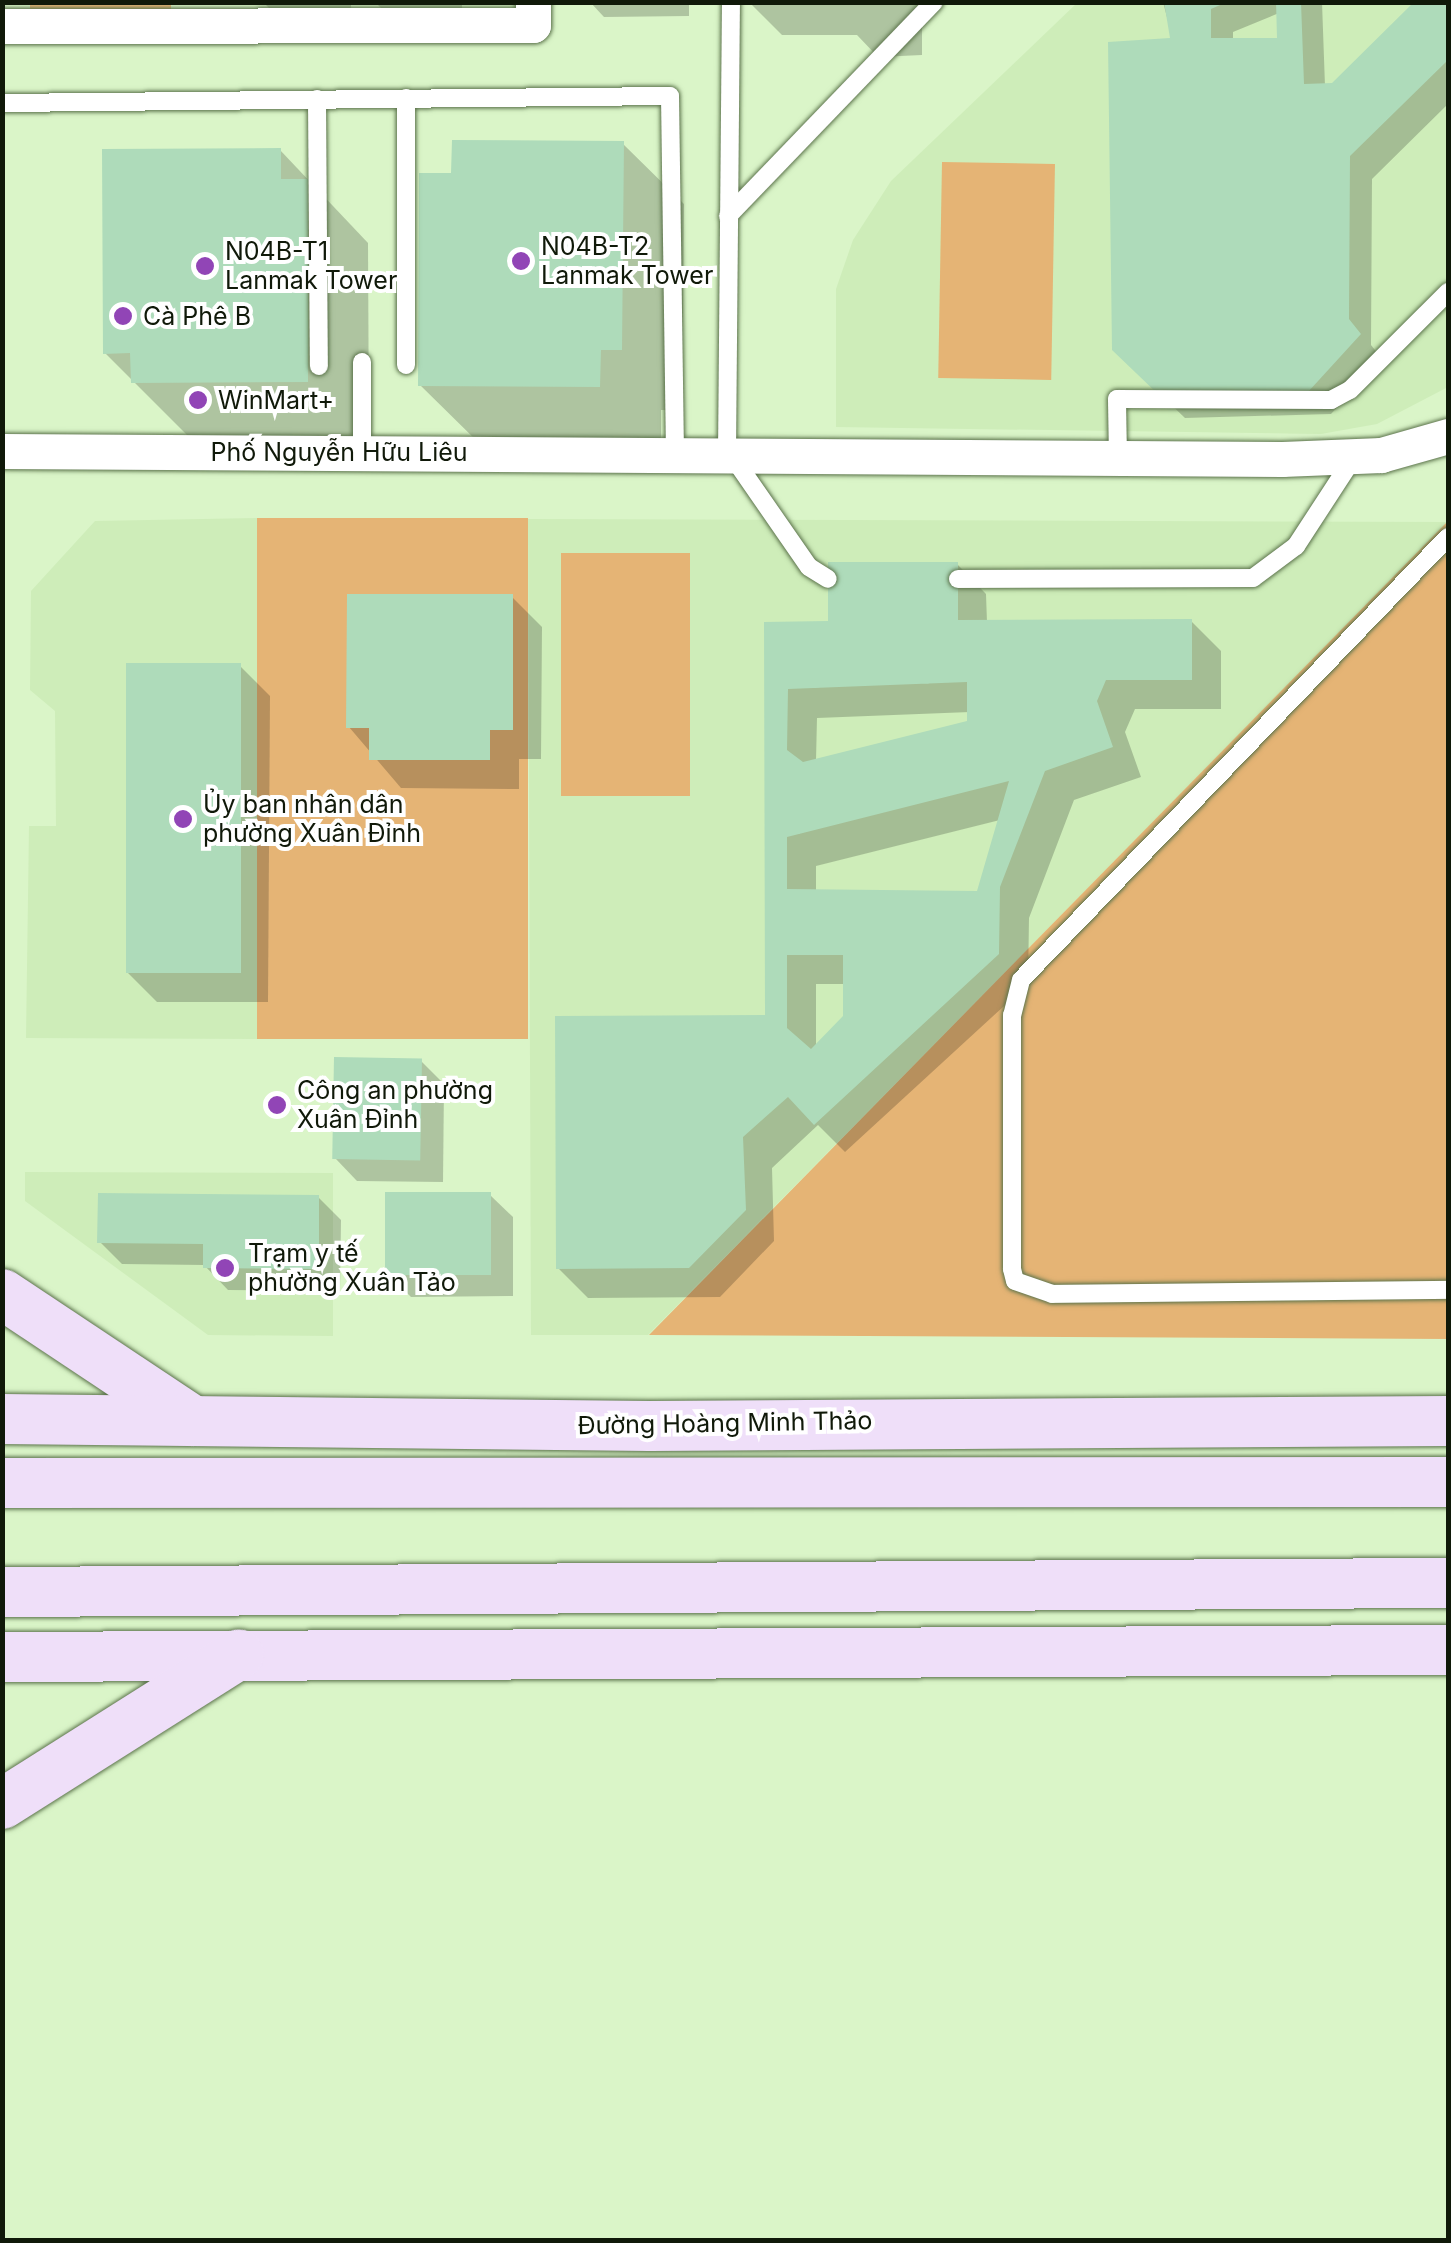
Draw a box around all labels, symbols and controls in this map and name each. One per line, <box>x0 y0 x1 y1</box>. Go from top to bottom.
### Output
place label: N04B-T2 Lanmak Tower <box>541 232 713 291</box>
place label: N04B-T1 Lanmak Tower <box>225 237 397 296</box>
marker: N04B-T2 Lanmak Tower <box>510 250 532 272</box>
marker: N04B-T1 Lanmak Tower <box>194 255 216 277</box>
place label: Cà Phê B <box>143 301 251 331</box>
marker: Cà Phê B <box>112 305 134 327</box>
place label: WinMart+ <box>218 385 334 415</box>
marker: WinMart+ <box>187 389 209 411</box>
street label: Phố Nguyễn Hữu Liêu <box>210 437 468 467</box>
place label: Ủy ban nhân dân phường Xuân Đỉnh <box>203 790 421 849</box>
marker: Ủy ban nhân dân phường Xuân Đỉnh <box>172 808 194 830</box>
place label: Công an phường Xuân Đỉnh <box>297 1076 493 1135</box>
marker: Công an phường Xuân Đỉnh <box>266 1094 288 1116</box>
place label: Trạm y tế phường Xuân Tảo <box>248 1239 456 1298</box>
marker: Trạm y tế phường Xuân Tảo <box>212 1255 238 1281</box>
street label: Đường Hoàng Minh Thảo <box>577 1405 873 1441</box>

